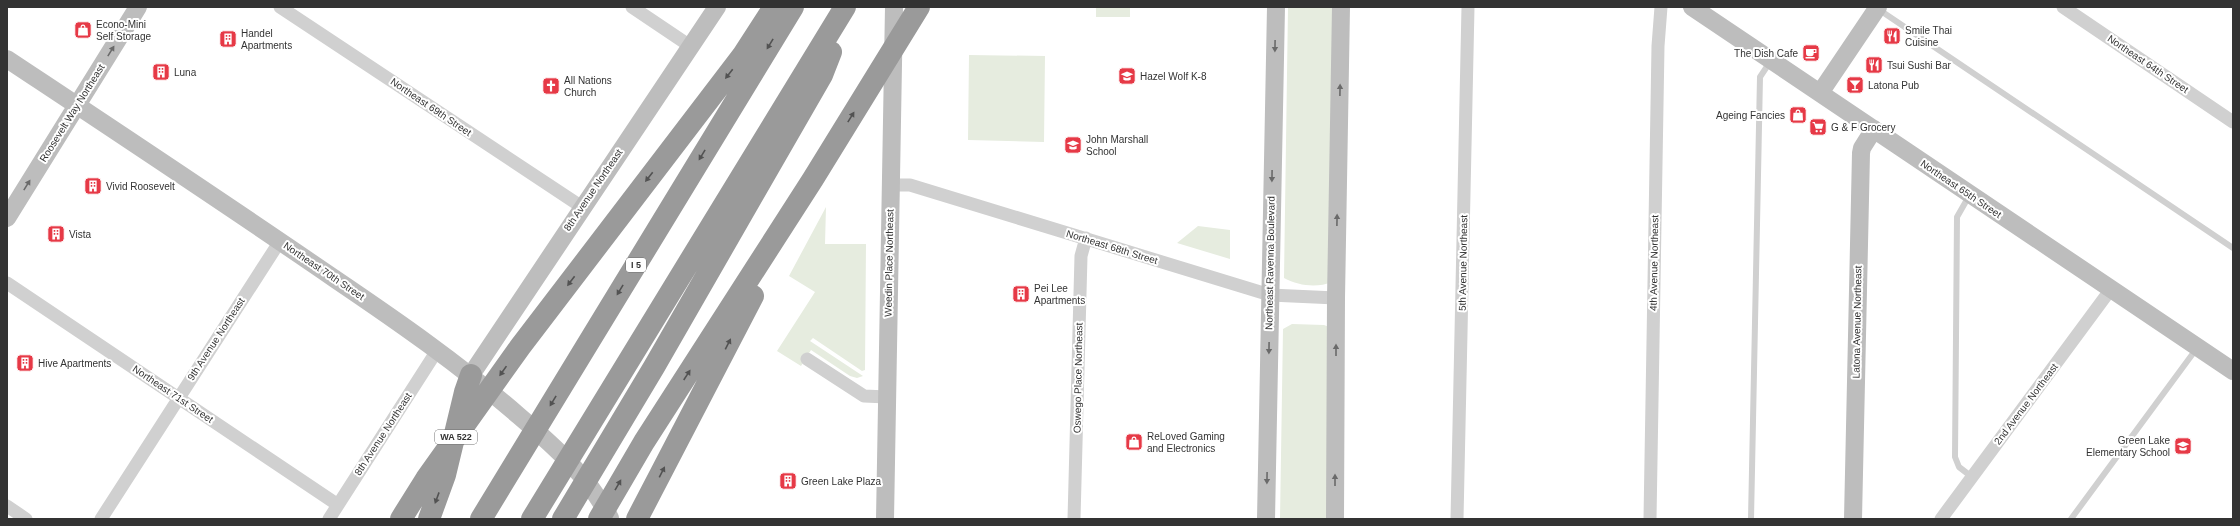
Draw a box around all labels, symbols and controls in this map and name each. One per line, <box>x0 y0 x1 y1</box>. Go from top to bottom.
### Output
place label: Econo-Mini Self Storage <box>96 19 151 42</box>
shop icon: Econo-Mini Self Storage <box>73 20 93 40</box>
place label: Smile Thai Cuisine <box>1905 25 1952 48</box>
restaurant icon: Smile Thai Cuisine <box>1882 26 1902 46</box>
place label: Handel Apartments <box>241 28 292 51</box>
building icon: Handel Apartments <box>218 29 238 49</box>
street label: Northeast 64th Street <box>2106 33 2191 95</box>
one-way arrow <box>766 39 774 49</box>
one-way arrow <box>1272 40 1278 53</box>
cafe icon: The Dish Cafe <box>1801 43 1821 63</box>
one-way arrow <box>107 45 114 57</box>
place label: The Dish Cafe <box>1734 48 1798 59</box>
restaurant icon: Tsui Sushi Bar <box>1864 55 1884 75</box>
place label: Tsui Sushi Bar <box>1887 60 1952 71</box>
street label: Roosevelt Way Northeast <box>37 62 107 164</box>
building icon: Luna <box>151 62 171 82</box>
school or university icon: Hazel Wolf K-8 <box>1117 66 1137 86</box>
place label: Luna <box>174 67 197 78</box>
one-way arrow <box>724 69 733 80</box>
place label: Hazel Wolf K-8 <box>1140 71 1207 82</box>
place label: All Nations Church <box>564 75 612 98</box>
bar icon: Latona Pub <box>1845 75 1865 95</box>
street label: Northeast 69th Street <box>389 76 474 138</box>
church icon: All Nations Church <box>541 76 561 96</box>
place label: Latona Pub <box>1868 80 1920 91</box>
one-way arrow <box>1337 83 1343 96</box>
shop icon: Ageing Fancies <box>1788 105 1808 125</box>
place label: Ageing Fancies <box>1716 110 1785 121</box>
one-way arrow <box>847 112 855 122</box>
supermarket icon: G & F Grocery <box>1808 117 1828 137</box>
place label: G & F Grocery <box>1831 122 1895 133</box>
place label: John Marshall School <box>1086 134 1148 157</box>
school or university icon: John Marshall School <box>1063 135 1083 155</box>
street label: 8th Avenue Northeast <box>562 147 625 233</box>
one-way arrow <box>699 149 706 161</box>
street label: Northeast 65th Street <box>1919 158 2004 220</box>
one-way arrow <box>1269 170 1275 183</box>
one-way arrow <box>645 171 653 182</box>
building icon: Vivid Roosevelt <box>83 176 103 196</box>
one-way arrow <box>24 179 31 191</box>
place label: Vivid Roosevelt <box>106 181 175 192</box>
street label: Northeast Ravenna Boulevard <box>1263 196 1277 330</box>
street label: Weedin Place Northeast <box>883 209 895 317</box>
one-way arrow <box>1334 213 1340 226</box>
street label: 5th Avenue Northeast <box>1457 215 1469 311</box>
street label: 4th Avenue Northeast <box>1648 215 1660 311</box>
building icon: Vista <box>46 224 66 244</box>
street label: Northeast 68th Street <box>1065 228 1159 266</box>
place label: Vista <box>69 229 91 240</box>
street label: Northeast 70th Street <box>282 240 367 302</box>
road number: I 5 <box>626 258 646 272</box>
street label: Latona Avenue Northeast <box>1851 265 1863 378</box>
one-way arrow <box>566 275 575 286</box>
place label: Pei Lee Apartments <box>1034 283 1085 306</box>
one-way arrow <box>617 284 624 296</box>
building icon: Pei Lee Apartments <box>1011 284 1031 304</box>
street label: 9th Avenue Northeast <box>185 296 247 382</box>
street label: Oswego Place Northeast <box>1072 322 1084 433</box>
one-way arrow <box>725 338 731 350</box>
one-way arrow <box>1266 342 1272 355</box>
one-way arrow <box>1333 343 1339 356</box>
building icon: Hive Apartments <box>15 353 35 373</box>
place label: Hive Apartments <box>38 358 111 369</box>
street label: 2nd Avenue Northeast <box>1992 361 2060 447</box>
street label: Northeast 71st Street <box>131 363 215 425</box>
one-way arrow <box>499 366 507 376</box>
one-way arrow <box>683 370 691 380</box>
street label: 8th Avenue Northeast <box>352 391 414 477</box>
one-way arrow <box>549 395 556 407</box>
road number: WA 522 <box>435 430 477 444</box>
place label: ReLoved Gaming and Electronics <box>1147 431 1225 454</box>
shop icon: ReLoved Gaming and Electronics <box>1124 432 1144 452</box>
place label: Green Lake Elementary School <box>2086 435 2170 458</box>
school or university icon: Green Lake Elementary School <box>2173 436 2193 456</box>
one-way arrow <box>658 466 665 478</box>
building icon: Green Lake Plaza <box>778 471 798 491</box>
one-way arrow <box>1263 472 1270 484</box>
one-way arrow <box>1332 473 1338 486</box>
place label: Green Lake Plaza <box>801 476 881 487</box>
one-way arrow <box>615 479 622 491</box>
one-way arrow <box>434 492 440 504</box>

